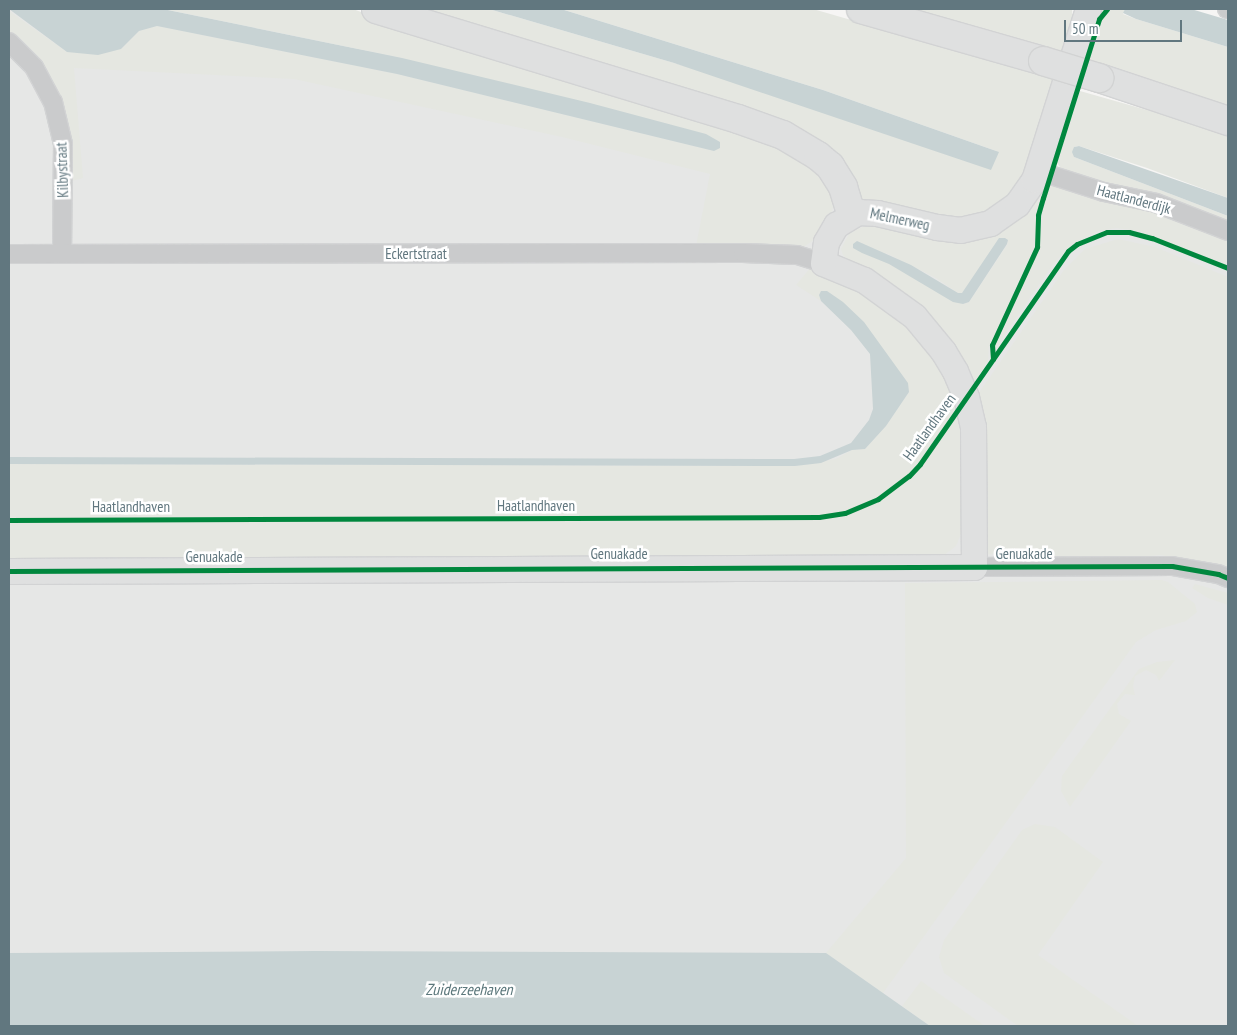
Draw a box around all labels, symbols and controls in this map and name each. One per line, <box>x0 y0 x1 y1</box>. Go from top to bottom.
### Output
scale bar <box>1067 10 1184 42</box>
text: 50 m <box>1072 19 1098 38</box>
street label: Kilbystraat <box>52 142 72 198</box>
street label: Haatlanderdijk <box>1095 180 1173 218</box>
street label: Melmerweg <box>868 204 932 234</box>
street label: Eckertstraat <box>385 245 447 263</box>
street label: Haatlandhaven <box>899 390 959 464</box>
street label: Haatlandhaven <box>497 497 575 515</box>
street label: Haatlandhaven <box>92 498 170 516</box>
street label: Genuakade <box>590 545 648 563</box>
street label: Genuakade <box>995 545 1053 563</box>
street label: Genuakade <box>185 548 243 566</box>
water label: Zuiderzeehaven <box>425 979 513 999</box>

